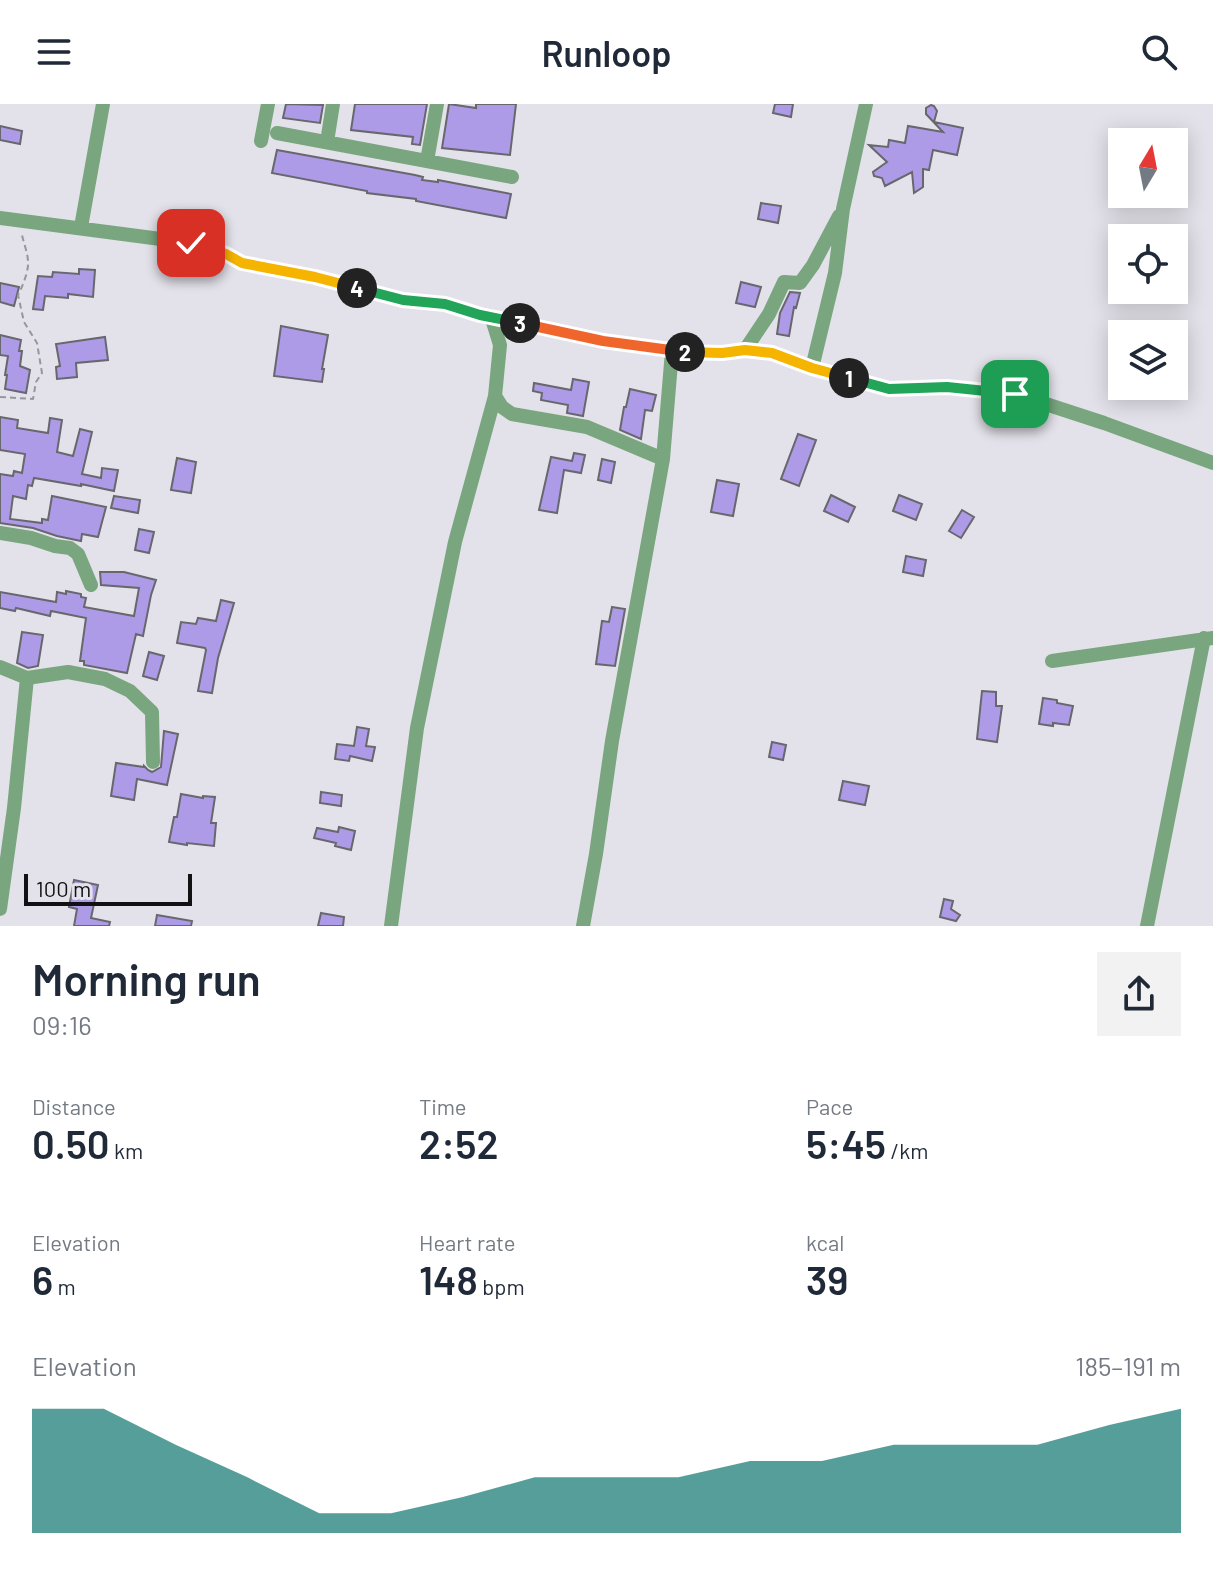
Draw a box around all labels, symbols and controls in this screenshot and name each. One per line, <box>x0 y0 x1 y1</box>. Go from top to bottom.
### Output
icon: menu <box>32 30 76 74</box>
icon: search <box>1137 30 1181 74</box>
text: Runloop <box>541 31 672 74</box>
north arrow <box>1108 128 1188 208</box>
map controls <box>1108 128 1188 400</box>
pin <box>157 209 225 277</box>
icon: check <box>169 221 213 265</box>
button: locate <box>1108 224 1188 304</box>
pin: 4 <box>337 268 377 308</box>
text: 4 <box>350 275 364 301</box>
pin: 3 <box>500 303 540 343</box>
text: 3 <box>514 310 526 336</box>
button: layers <box>1108 320 1188 400</box>
pin: 2 <box>665 332 705 372</box>
text: 2 <box>679 339 691 365</box>
pin: 1 <box>829 358 869 398</box>
pin <box>981 360 1049 428</box>
text: 1 <box>845 365 853 391</box>
icon: arrive <box>993 372 1037 416</box>
scale bar <box>24 870 192 906</box>
text: 100 m <box>36 875 91 901</box>
text: Morning run <box>32 952 261 1005</box>
button: share <box>1097 952 1181 1036</box>
text: 09:16 <box>32 1009 92 1040</box>
text: Distance <box>32 1093 116 1119</box>
text: Time <box>419 1093 467 1119</box>
text: Pace <box>806 1093 853 1119</box>
text: 0.50 <box>32 1119 110 1167</box>
text: 2:52 <box>419 1119 498 1167</box>
text: 5:45 <box>806 1119 886 1167</box>
text: km <box>110 1137 143 1163</box>
text: /km <box>886 1137 928 1163</box>
text: Elevation <box>32 1229 121 1255</box>
text: Heart rate <box>419 1229 516 1255</box>
text: kcal <box>806 1229 844 1255</box>
text: 6 <box>32 1255 53 1303</box>
text: 148 <box>419 1255 478 1303</box>
text: 39 <box>806 1255 848 1303</box>
text: m <box>53 1273 76 1299</box>
text: bpm <box>478 1273 525 1299</box>
text: Elevation <box>32 1350 137 1381</box>
text: 185–191 m <box>1075 1350 1181 1381</box>

